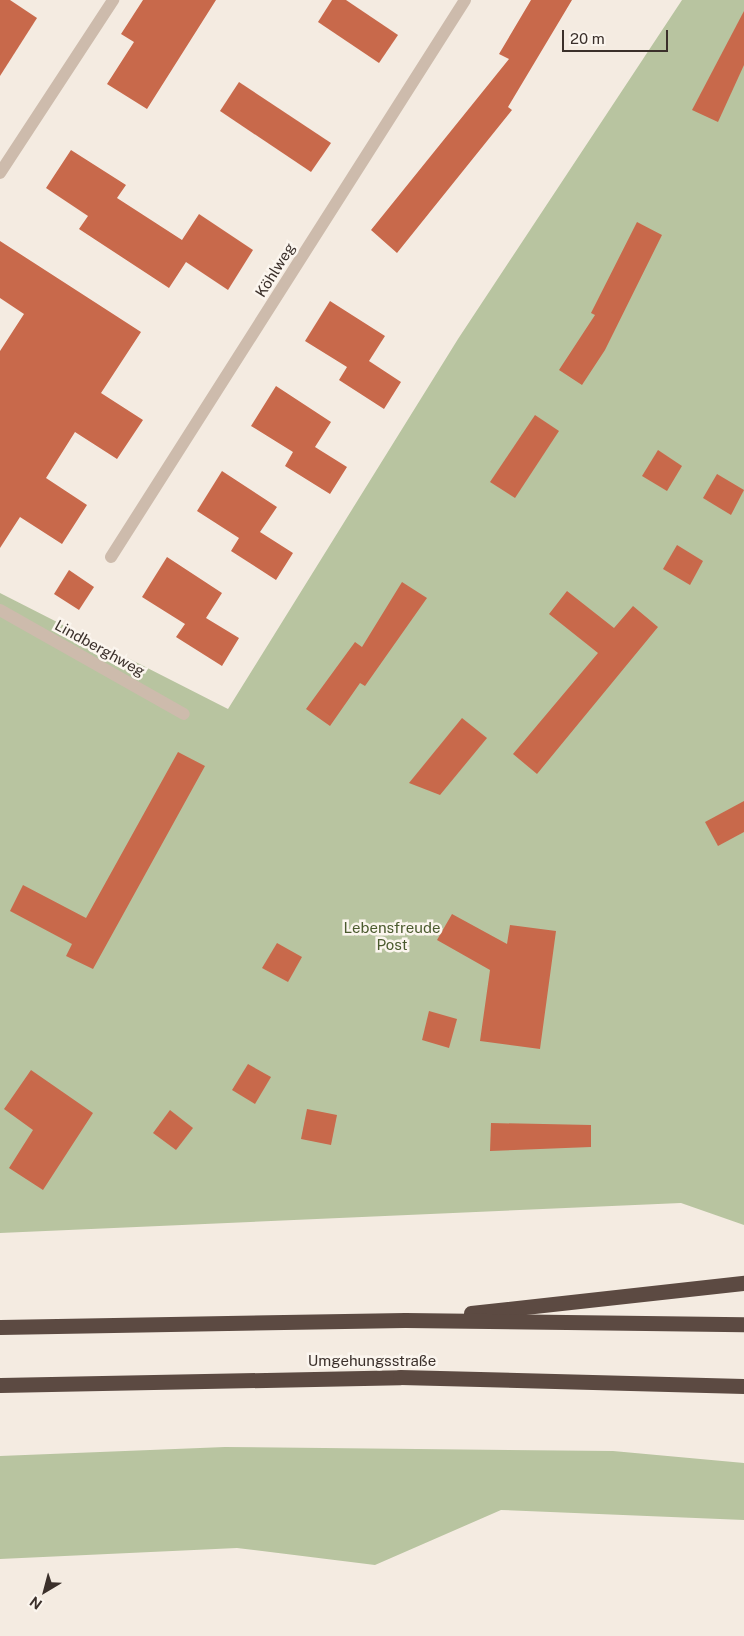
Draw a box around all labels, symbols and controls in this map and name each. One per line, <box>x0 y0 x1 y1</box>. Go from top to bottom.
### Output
scale bar <box>564 20 670 52</box>
text: 20 m <box>570 30 605 47</box>
street label: Köhlweg <box>251 240 299 300</box>
street label: Lindberghweg <box>52 616 148 680</box>
park label: Lebensfreude Post <box>344 918 440 953</box>
street label: Umgehungsstraße <box>308 1352 436 1370</box>
north arrow <box>20 1566 70 1616</box>
text: N <box>27 1593 45 1613</box>

